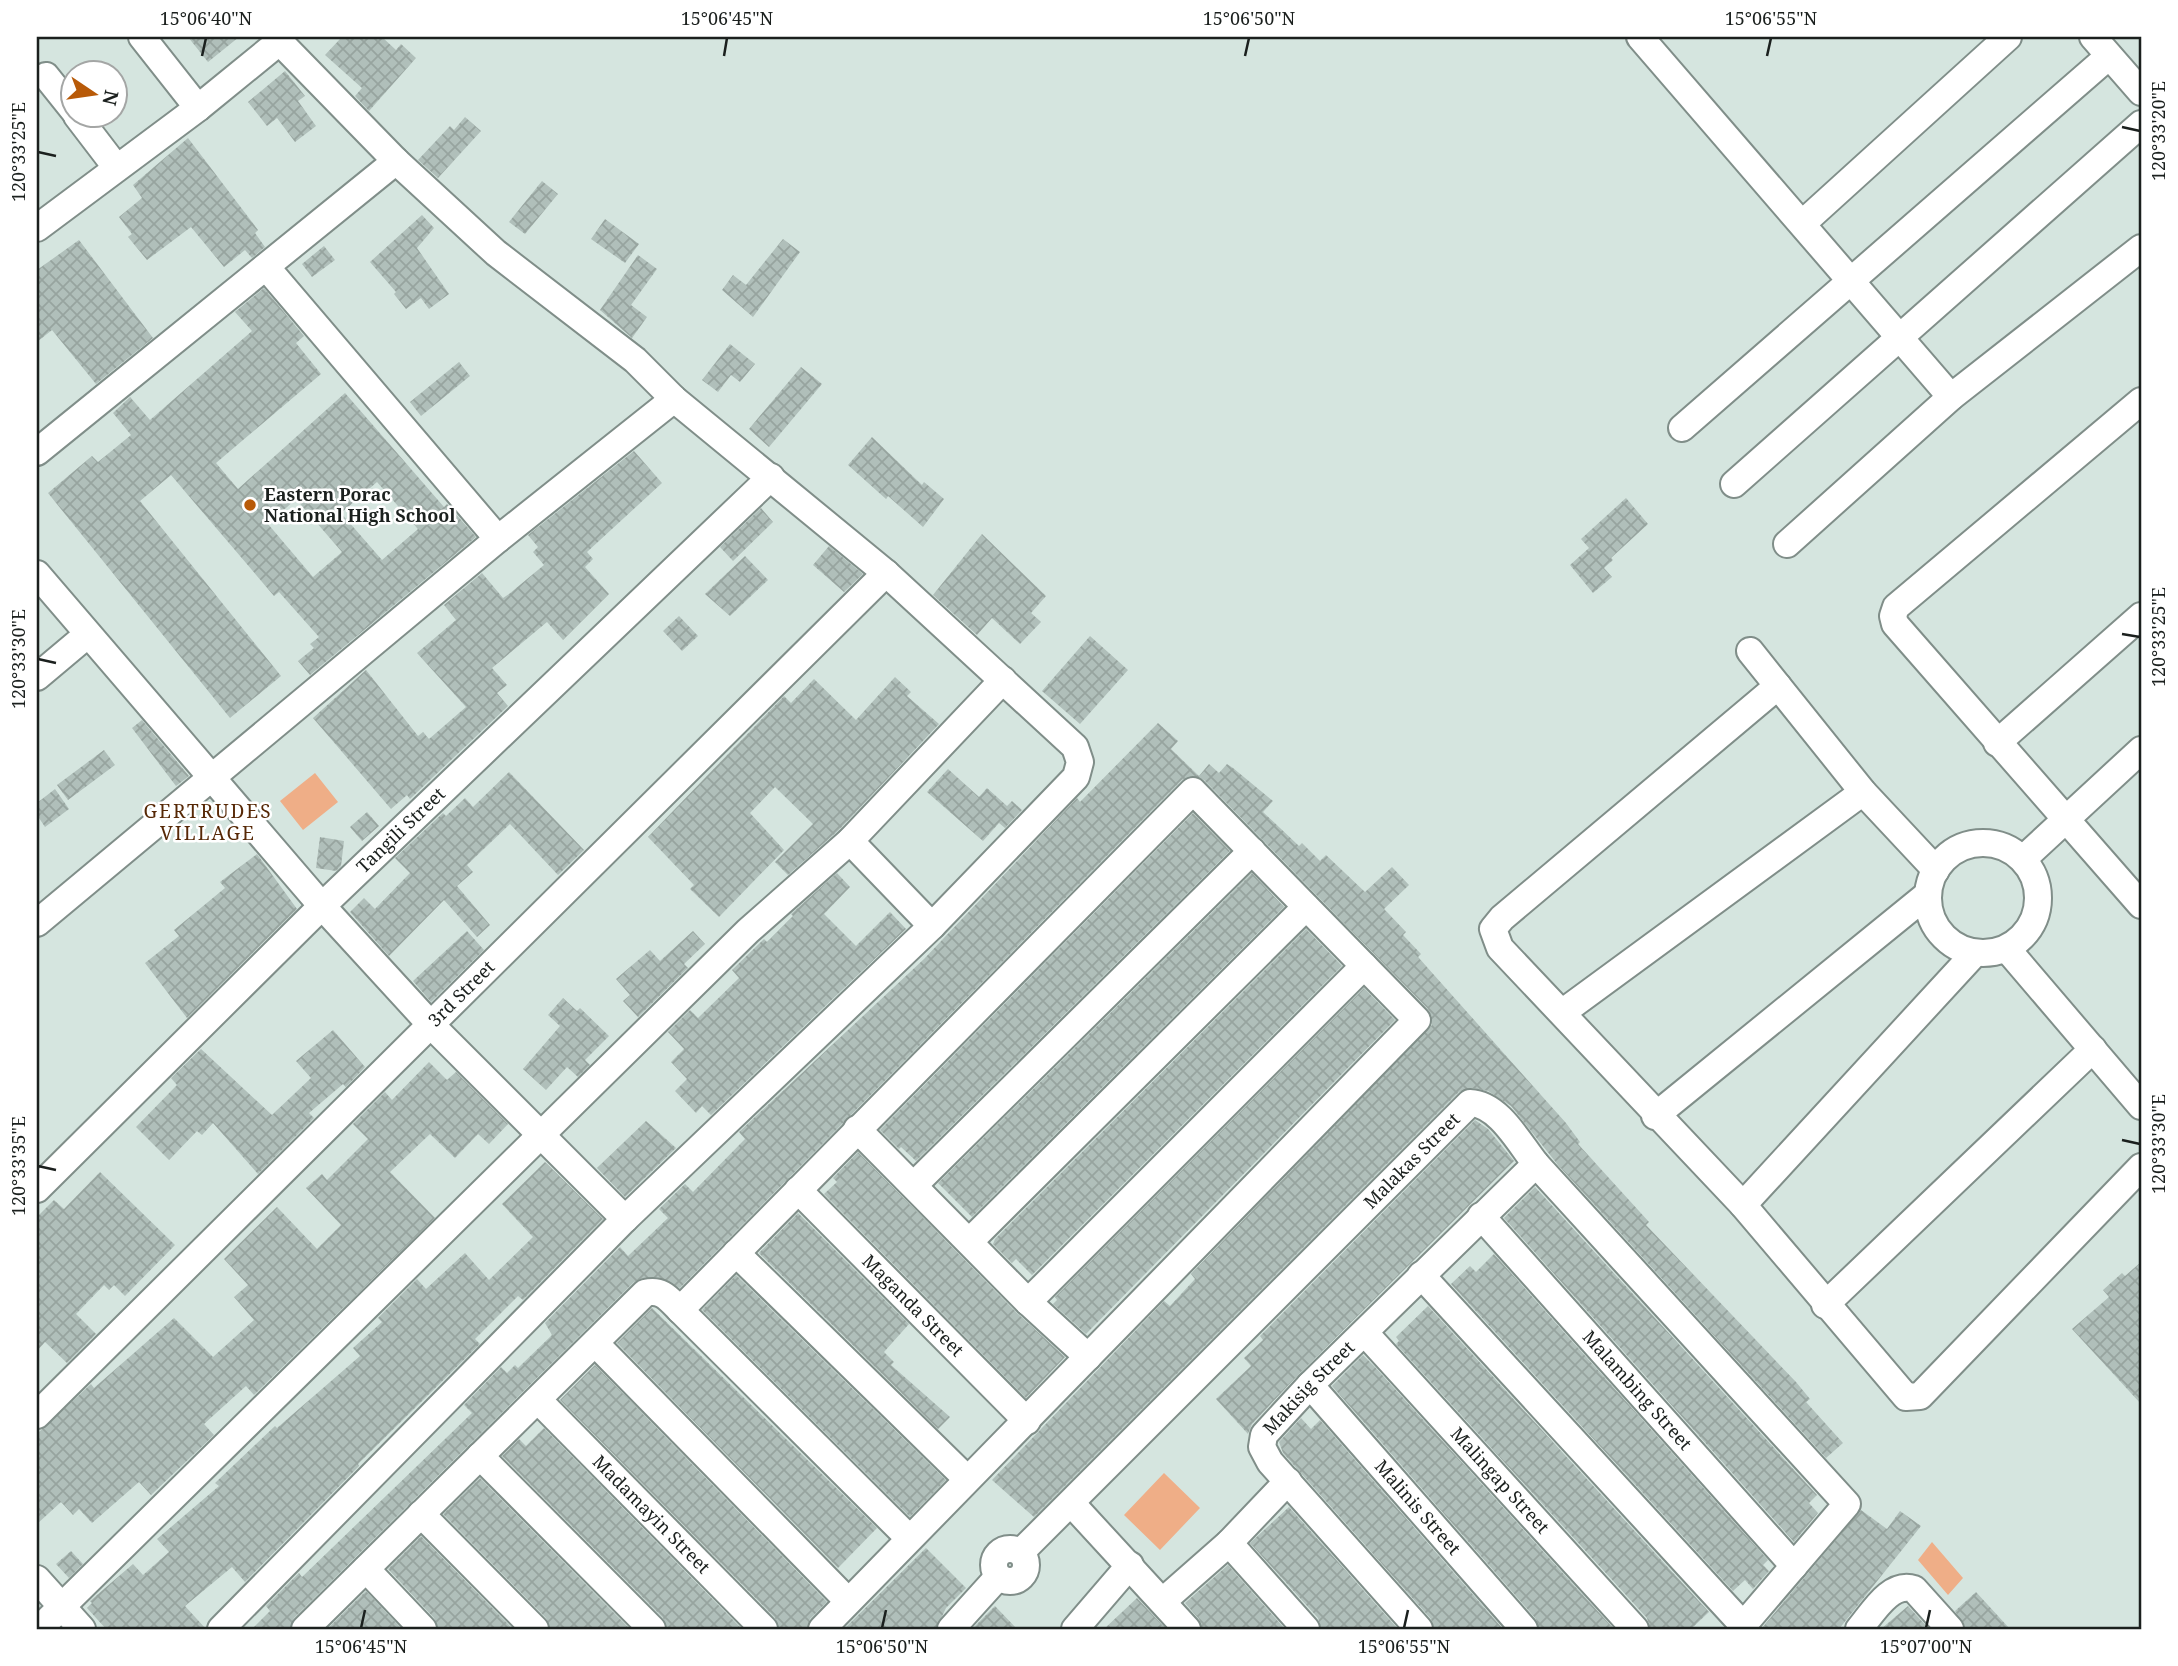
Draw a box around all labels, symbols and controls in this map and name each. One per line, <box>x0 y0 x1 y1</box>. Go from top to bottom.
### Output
text: 15°06'40"N <box>160 6 253 30</box>
text: 15°06'45"N <box>681 6 774 30</box>
text: 15°06'50"N <box>1203 6 1296 30</box>
text: 15°06'55"N <box>1725 6 1818 30</box>
north arrow <box>60 60 130 130</box>
text: 120°33'20"E <box>2146 81 2170 181</box>
text: N <box>96 88 125 108</box>
text: 120°33'25"E <box>6 102 30 202</box>
place label: Eastern Porac National High School <box>264 482 456 527</box>
marker: Eastern Porac National High School <box>242 497 258 513</box>
text: 120°33'25"E <box>2146 587 2170 687</box>
text: 120°33'30"E <box>6 609 30 709</box>
street label: Tangili Street <box>351 782 450 878</box>
district label: GERTRUDES VILLAGE <box>143 798 273 846</box>
street label: 3rd Street <box>422 955 499 1031</box>
text: 120°33'30"E <box>2146 1094 2170 1194</box>
street label: Malakas Street <box>1358 1107 1465 1213</box>
text: 120°33'35"E <box>6 1116 30 1216</box>
street label: Maganda Street <box>858 1249 969 1361</box>
street label: Malambing Street <box>1578 1325 1698 1455</box>
street label: Makisig Street <box>1257 1335 1359 1439</box>
street label: Malingap Street <box>1446 1422 1555 1538</box>
street label: Madamayin Street <box>588 1449 716 1578</box>
street label: Malinis Street <box>1370 1454 1466 1559</box>
text: 15°06'45"N <box>315 1634 408 1658</box>
text: 15°06'50"N <box>836 1634 929 1658</box>
text: 15°06'55"N <box>1358 1634 1451 1658</box>
text: 15°07'00"N <box>1880 1634 1973 1658</box>

